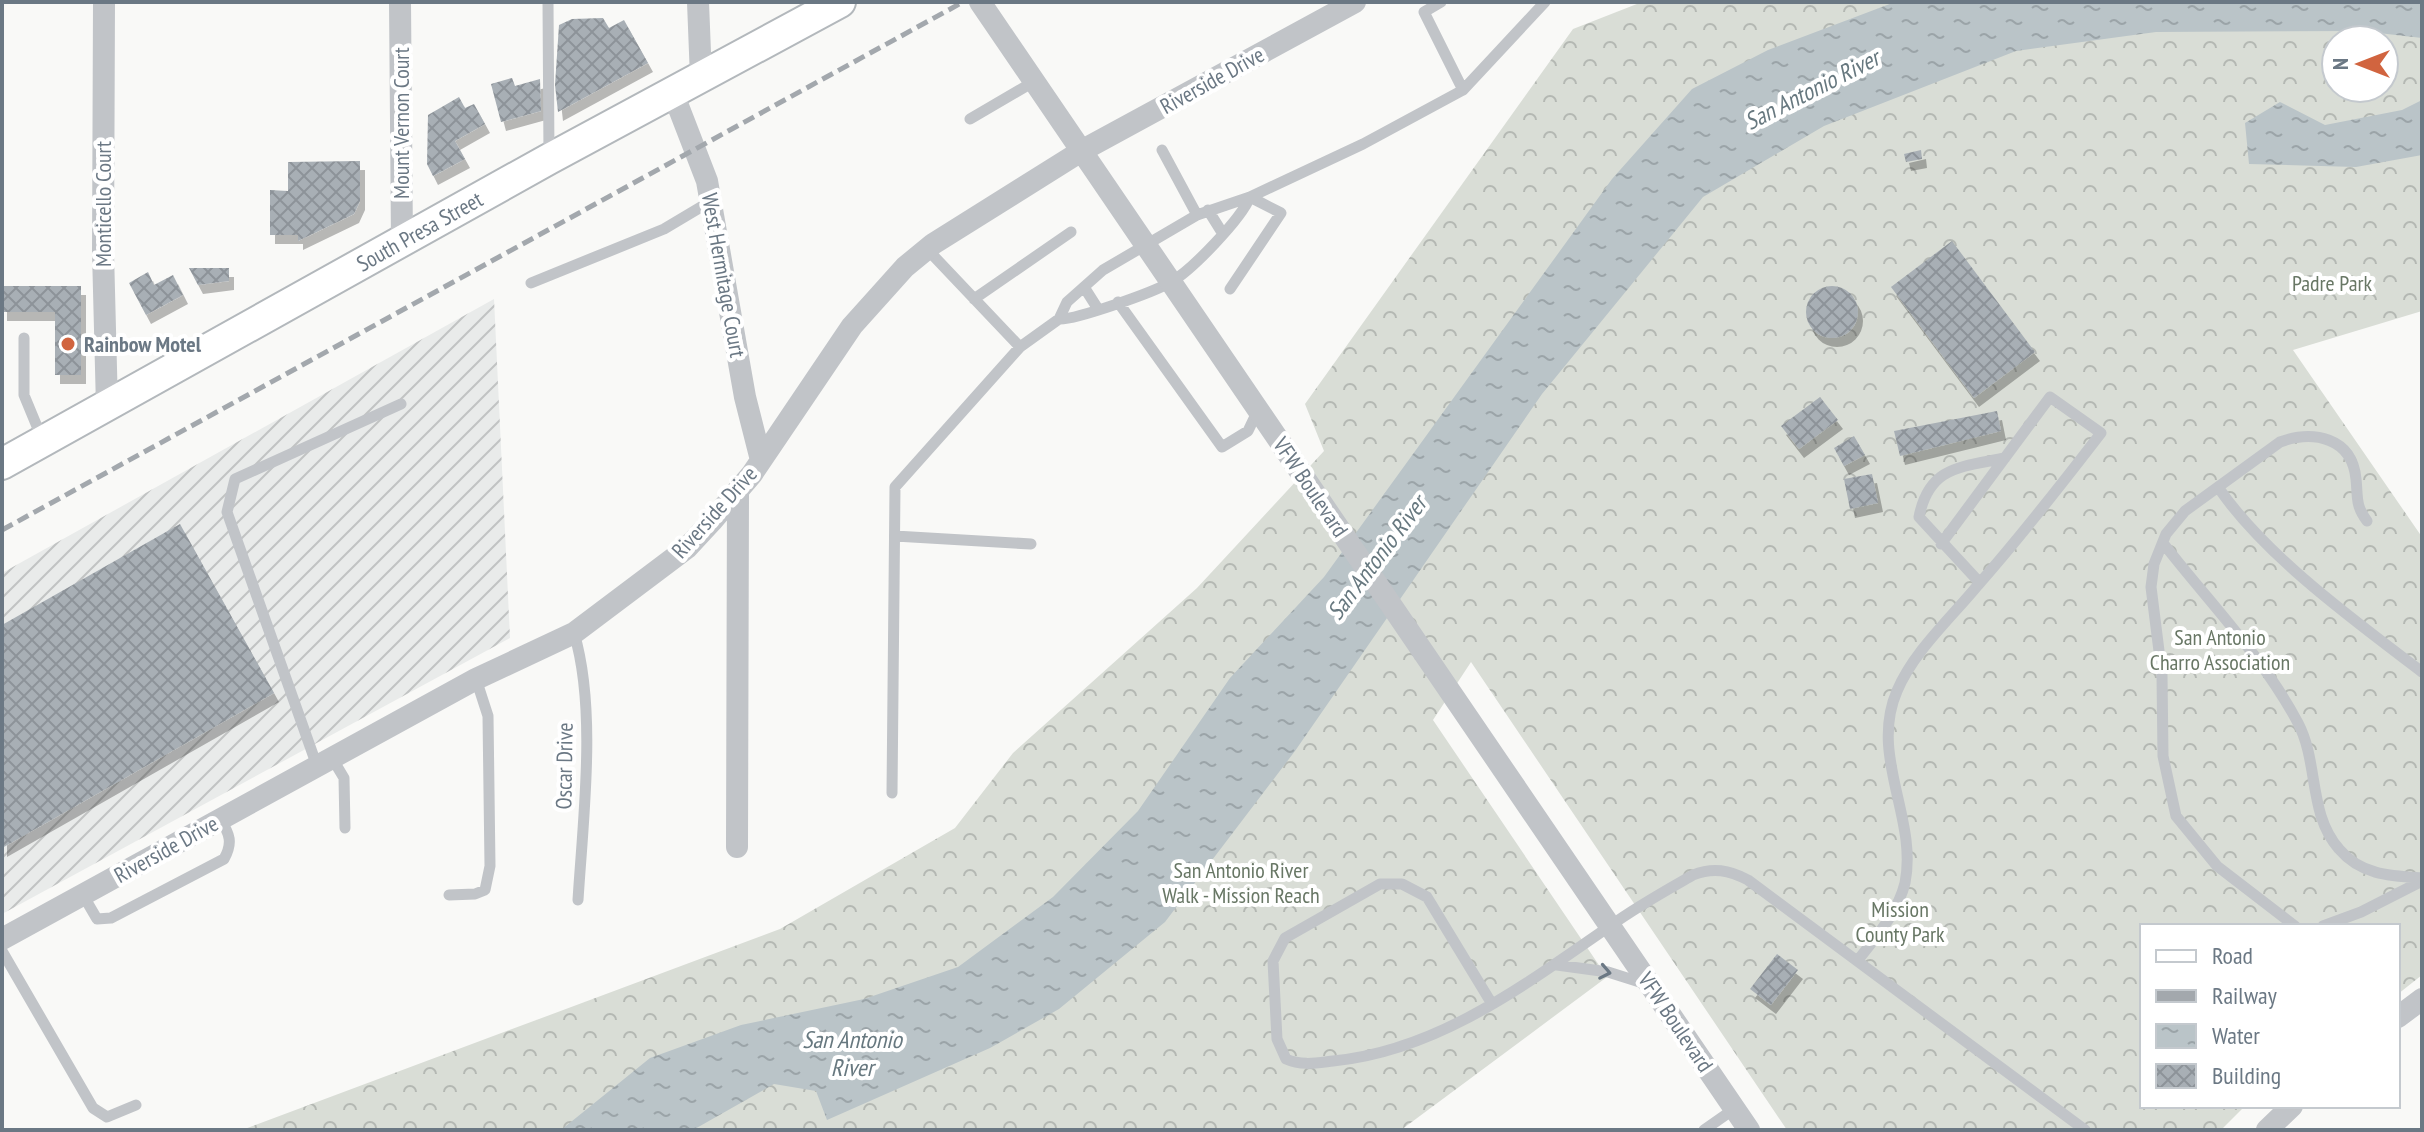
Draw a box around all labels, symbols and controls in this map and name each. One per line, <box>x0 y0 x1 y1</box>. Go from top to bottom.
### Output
north arrow <box>2320 24 2400 104</box>
street label: Riverside Drive <box>1155 40 1269 120</box>
water label: San Antonio River <box>1739 41 1887 137</box>
street label: Mount Vernon Court <box>387 47 415 199</box>
text: N <box>2326 58 2354 70</box>
street label: Monticello Court <box>89 141 117 267</box>
street label: South Presa Street <box>352 185 487 278</box>
street label: West Hermitage Court <box>696 191 752 359</box>
park label: Padre Park <box>2292 269 2373 297</box>
place label: Rainbow Motel <box>84 330 202 358</box>
marker: Rainbow Motel <box>59 335 77 353</box>
street label: VFW Boulevard <box>1267 431 1355 542</box>
street label: Riverside Drive <box>665 460 763 564</box>
water label: San Antonio River <box>1320 487 1435 626</box>
park label: San Antonio Charro Association <box>2150 623 2290 676</box>
street label: Oscar Drive <box>549 722 579 810</box>
street label: Riverside Drive <box>109 809 223 889</box>
park label: San Antonio River Walk - Mission Reach <box>1162 856 1320 909</box>
park label: Mission County Park <box>1855 895 1945 948</box>
legend <box>2140 924 2400 1108</box>
text: Road <box>2212 940 2253 971</box>
one-way arrow <box>1598 963 1611 980</box>
street label: VFW Boulevard <box>1632 966 1720 1077</box>
text: Railway <box>2212 980 2277 1011</box>
text: Water <box>2212 1020 2260 1051</box>
water label: San Antonio River <box>802 1024 903 1083</box>
text: Building <box>2212 1060 2281 1091</box>

